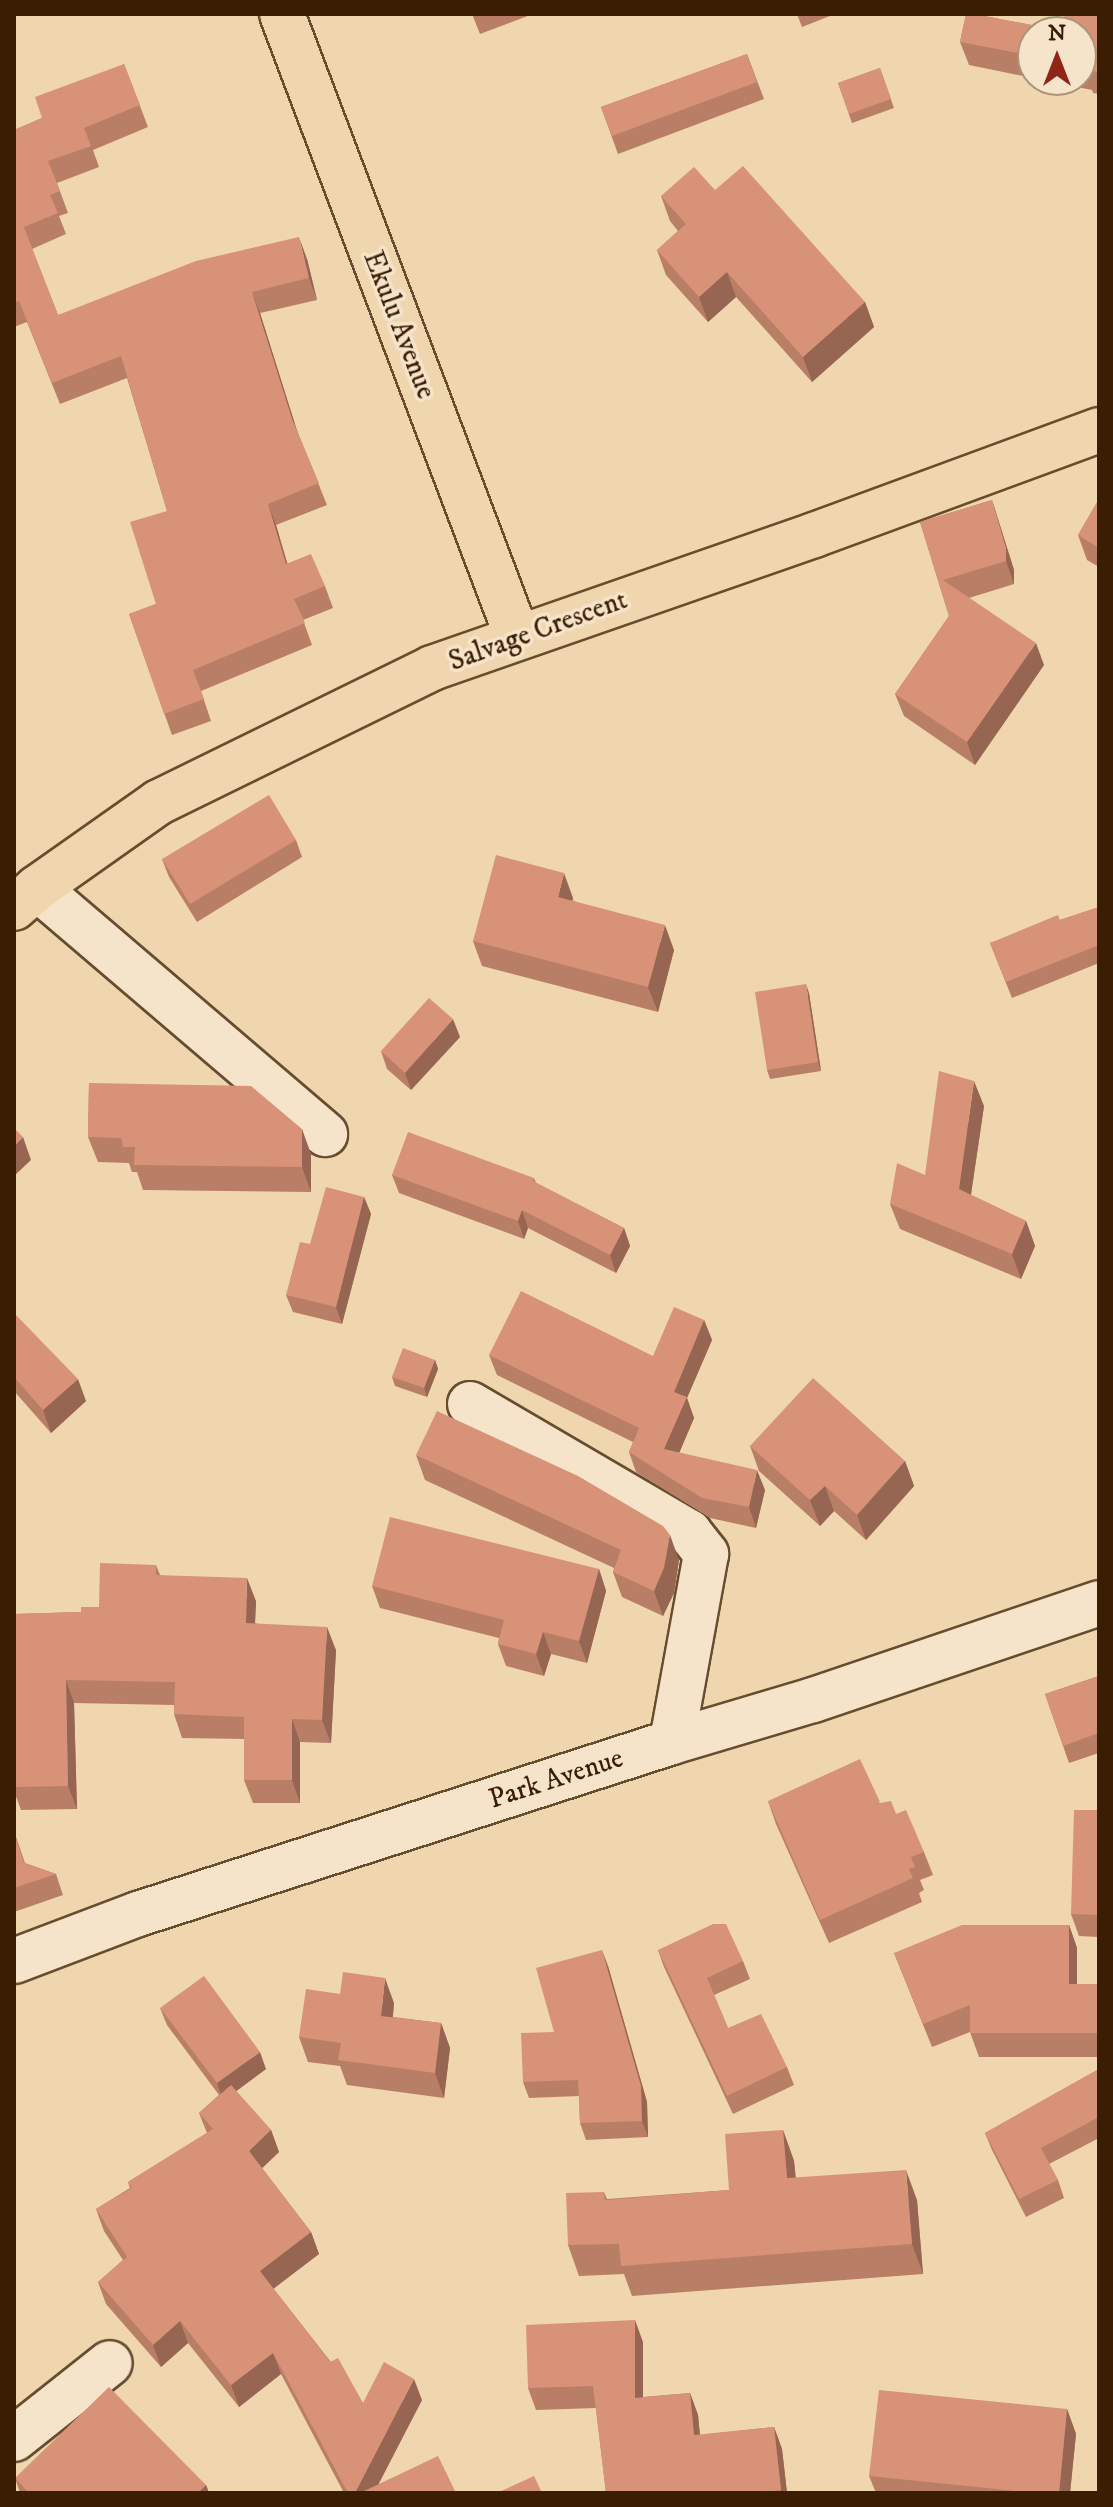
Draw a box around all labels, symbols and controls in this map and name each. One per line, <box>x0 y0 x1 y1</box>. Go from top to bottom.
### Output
north arrow <box>1017 16 1097 96</box>
text: N <box>1048 20 1066 47</box>
street label: Ekulu Avenue <box>355 246 443 404</box>
street label: Salvage Crescent <box>444 583 632 679</box>
street label: Park Avenue <box>485 1742 627 1816</box>

